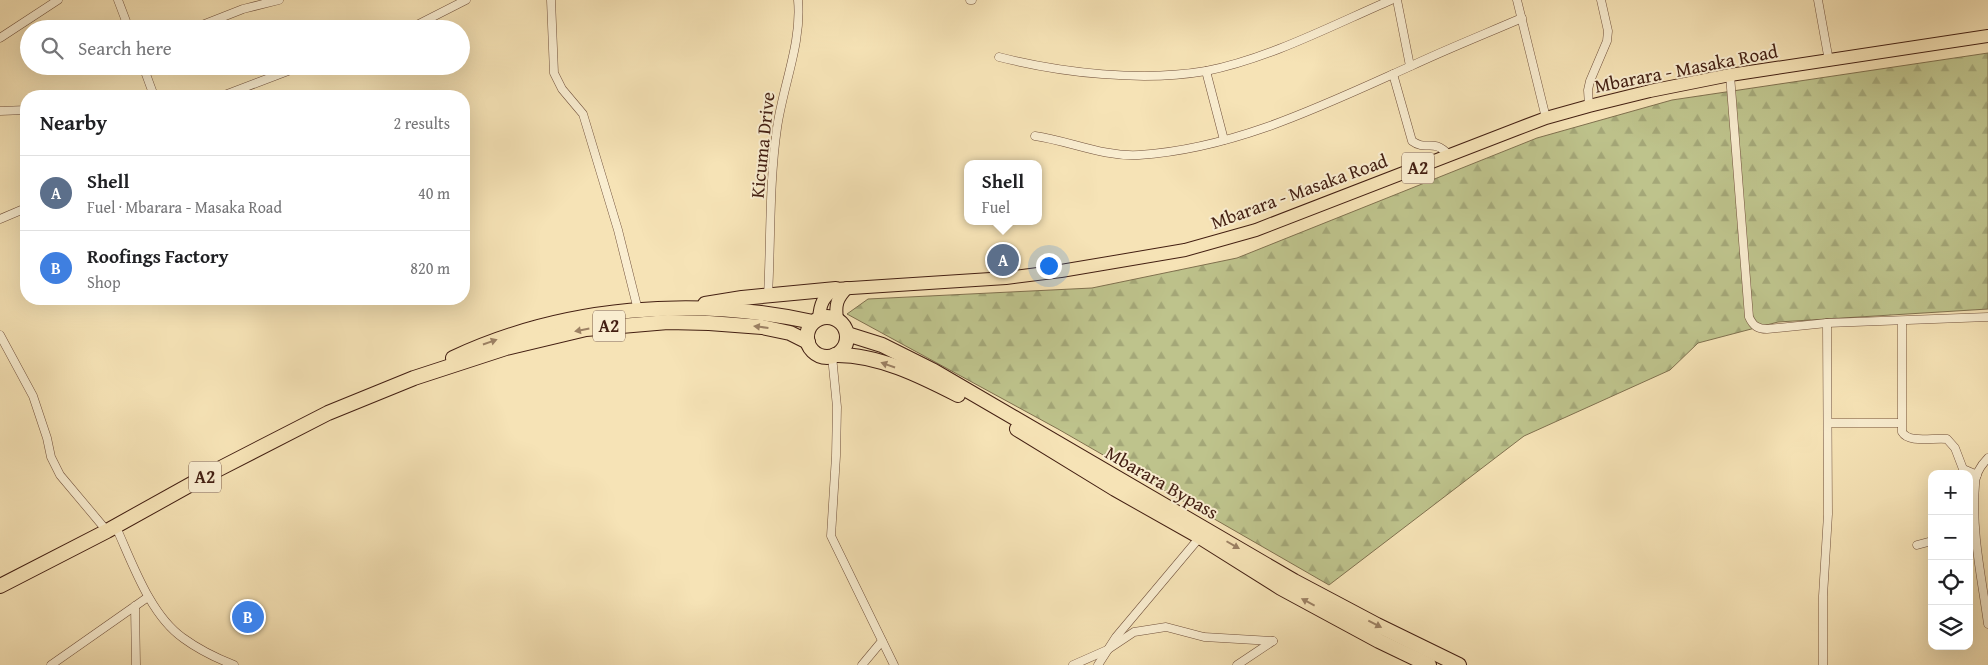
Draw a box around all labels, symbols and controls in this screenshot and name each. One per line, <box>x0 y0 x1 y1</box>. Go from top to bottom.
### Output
search box <box>20 20 470 75</box>
icon: search <box>38 34 66 62</box>
text: Search here <box>78 34 172 62</box>
street label: Mbarara - Masaka Road <box>1592 36 1781 100</box>
street label: Kicuma Drive <box>743 90 782 199</box>
text: Nearby <box>40 107 107 138</box>
text: 2 results <box>393 111 450 135</box>
street label: Mbarara - Masaka Road <box>1207 146 1392 236</box>
road number: A2 <box>1402 152 1434 184</box>
popup <box>964 160 1042 225</box>
text: Shell <box>87 167 129 195</box>
text: Shell <box>982 167 1024 195</box>
text: A <box>51 181 61 205</box>
text: 40 m <box>418 181 450 205</box>
text: Fuel · Mbarara - Masaka Road <box>87 195 282 219</box>
text: Fuel <box>982 195 1010 219</box>
pin: A <box>987 241 1019 279</box>
text: Roofings Factory <box>87 242 228 270</box>
your location <box>1036 253 1062 279</box>
text: B <box>51 256 61 280</box>
text: 820 m <box>410 256 450 280</box>
text: Shop <box>87 270 121 294</box>
road number: A2 <box>593 310 625 342</box>
one-way arrow <box>753 323 769 331</box>
one-way arrow <box>575 326 590 334</box>
one-way arrow <box>483 338 498 346</box>
one-way arrow <box>880 361 895 369</box>
street label: Mbarara Bypass <box>1100 438 1224 526</box>
road number: A2 <box>189 462 221 492</box>
map controls <box>1928 470 1973 650</box>
button: + <box>1928 470 1973 515</box>
button: − <box>1928 515 1973 560</box>
one-way arrow <box>1226 541 1241 549</box>
button: locate <box>1928 560 1973 605</box>
pin: B <box>232 598 264 636</box>
one-way arrow <box>1301 598 1315 606</box>
button: layers <box>1928 605 1973 650</box>
one-way arrow <box>1368 620 1382 628</box>

